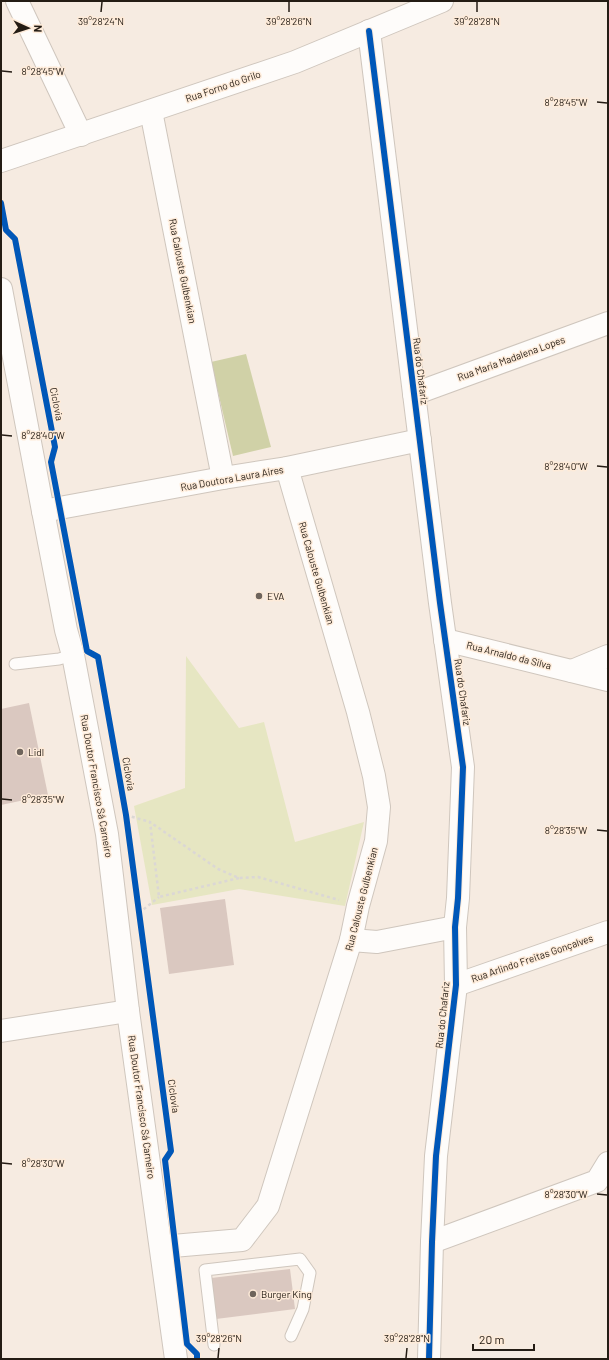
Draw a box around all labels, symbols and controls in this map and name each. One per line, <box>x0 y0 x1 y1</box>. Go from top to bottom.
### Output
north arrow <box>8 8 48 48</box>
text: 39°28'24"N <box>78 15 124 27</box>
text: 39°28'26"N <box>266 15 312 27</box>
text: 39°28'28"N <box>454 15 500 27</box>
text: N <box>32 25 45 33</box>
text: 8°28'45"W <box>22 65 65 77</box>
street label: Rua Forno do Grilo <box>184 68 262 104</box>
text: 8°28'45"W <box>545 96 588 108</box>
street label: Rua Calouste Gulbenkian <box>167 218 199 324</box>
street label: Rua Maria Madalena Lopes <box>456 333 567 383</box>
street label: Rua do Chafariz <box>411 337 431 406</box>
street label: Ciclovia <box>48 386 66 422</box>
text: 8°28'40"W <box>21 429 65 441</box>
text: 8°28'40"W <box>544 460 588 472</box>
street label: Rua Doutora Laura Aires <box>180 463 285 493</box>
street label: Rua Calouste Gulbenkian <box>297 520 337 626</box>
place label: EVA <box>267 590 284 602</box>
marker: EVA <box>254 591 264 601</box>
street label: Rua Arnaldo da Silva <box>465 639 553 671</box>
street label: Rua do Chafariz <box>452 658 474 727</box>
street label: Rua Doutor Francisco Sá Carneiro <box>79 714 115 858</box>
place label: Lidl <box>28 746 44 758</box>
marker: Lidl <box>15 747 25 757</box>
street label: Ciclovia <box>120 756 138 792</box>
text: 8°28'35"W <box>22 793 65 805</box>
text: 8°28'35"W <box>545 824 588 836</box>
street label: Rua Calouste Gulbenkian <box>342 846 380 952</box>
street label: Rua Arlindo Freitas Gonçalves <box>469 931 595 985</box>
street label: Rua do Chafariz <box>433 980 452 1049</box>
street label: Rua Doutor Francisco Sá Carneiro <box>126 1034 158 1180</box>
street label: Ciclovia <box>166 1078 182 1114</box>
text: 8°28'30"W <box>21 1157 65 1169</box>
text: 8°28'30"W <box>544 1188 588 1200</box>
place label: Burger King <box>261 1288 312 1300</box>
marker: Burger King <box>248 1289 258 1299</box>
scale bar <box>473 1326 534 1352</box>
text: 39°28'26"N <box>196 1332 242 1344</box>
text: 39°28'28"N <box>384 1332 430 1344</box>
text: 20 m <box>479 1332 505 1346</box>

